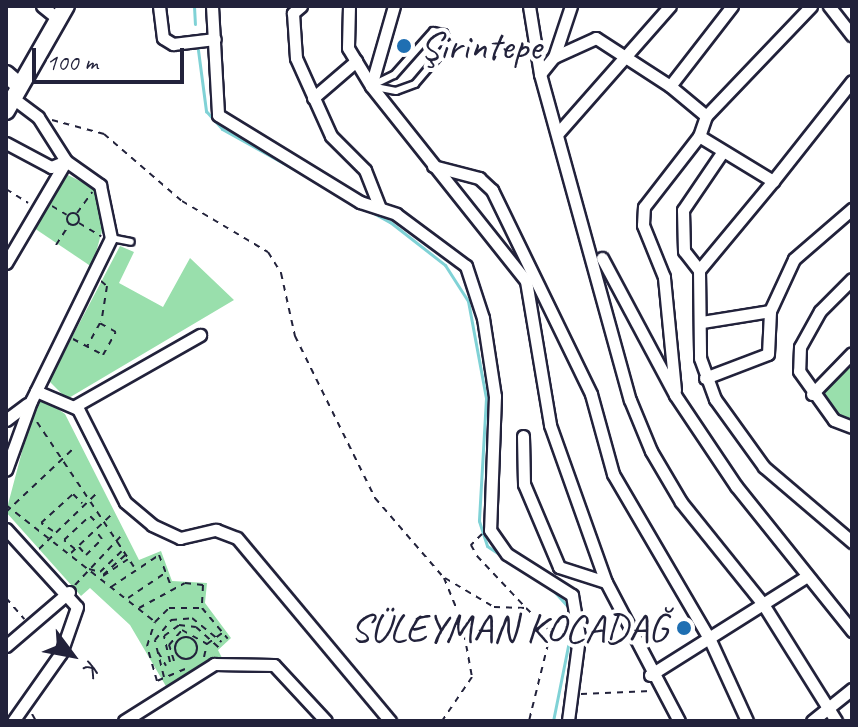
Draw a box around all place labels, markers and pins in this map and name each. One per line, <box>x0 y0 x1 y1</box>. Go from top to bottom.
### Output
place label: Şirintepe <box>420 22 541 70</box>
marker: Şirintepe <box>395 37 413 55</box>
place label: SÜLEYMAN KOCADAĞ <box>352 604 668 652</box>
marker: SÜLEYMAN KOCADAĞ <box>675 619 693 637</box>

